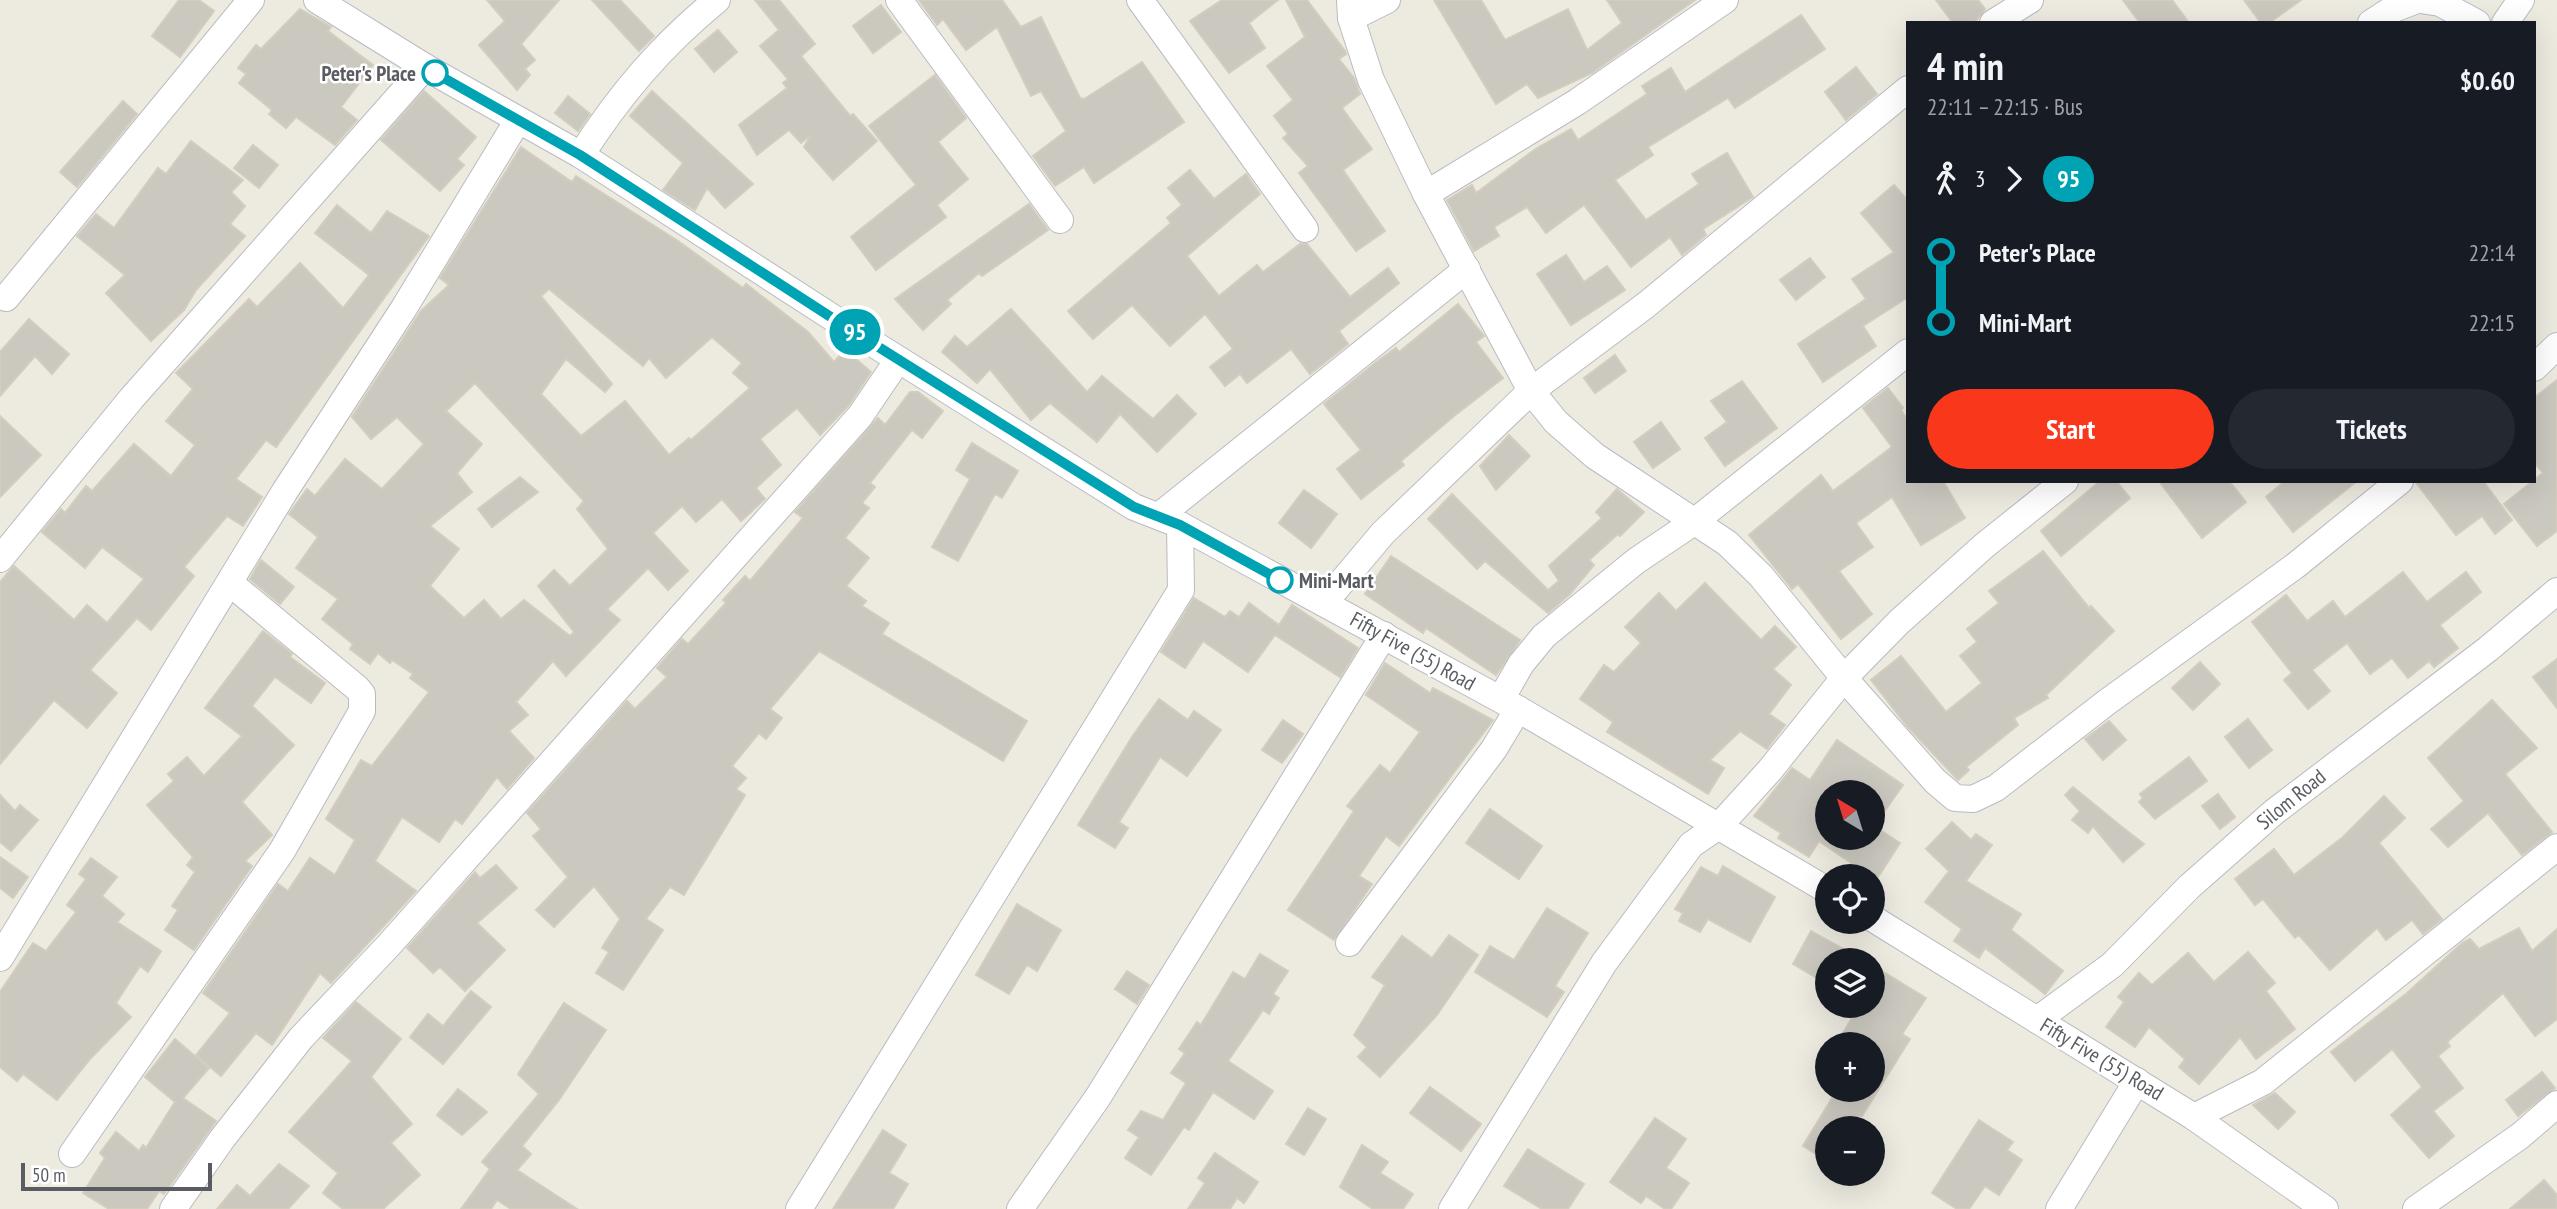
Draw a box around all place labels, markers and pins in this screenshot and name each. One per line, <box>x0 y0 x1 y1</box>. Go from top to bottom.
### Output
place label: Peter's Place <box>322 60 416 87</box>
marker: Peter's Place <box>422 60 448 86</box>
marker: Mini-Mart <box>1267 567 1293 593</box>
place label: Mini-Mart <box>1299 567 1374 594</box>

